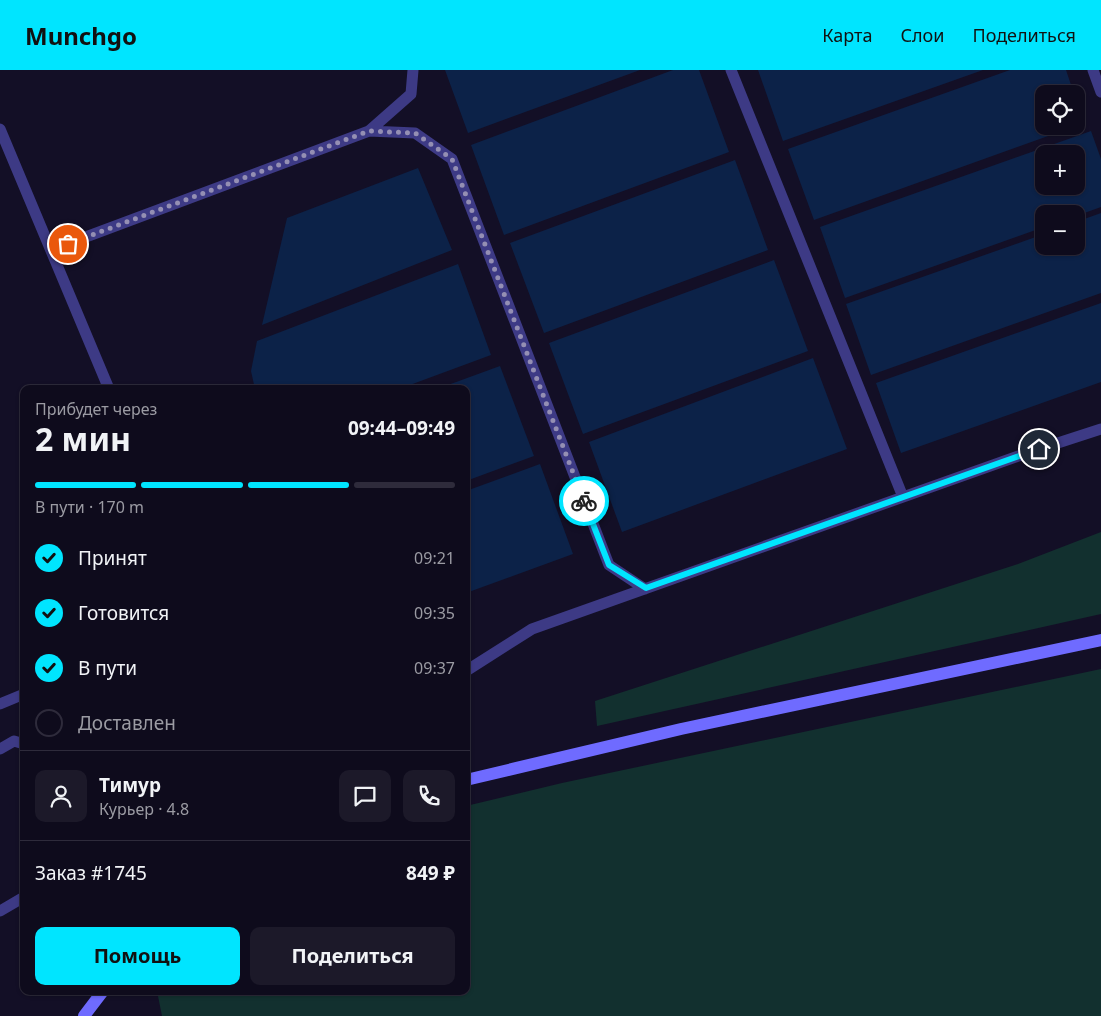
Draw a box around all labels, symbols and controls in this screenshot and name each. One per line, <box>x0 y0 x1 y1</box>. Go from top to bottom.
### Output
text: Munchgo <box>25 19 137 52</box>
text: Карта <box>822 23 872 47</box>
text: Слои <box>900 23 944 47</box>
text: Поделиться <box>972 23 1076 47</box>
map controls <box>1035 85 1085 255</box>
button: locate <box>1035 85 1085 135</box>
button: + <box>1035 145 1085 195</box>
button: − <box>1035 205 1085 255</box>
pin <box>47 223 89 265</box>
icon: bag <box>54 230 82 258</box>
text: Прибудет через <box>35 398 157 420</box>
text: 09:44–09:49 <box>348 415 455 441</box>
text: 2 мин <box>35 417 131 460</box>
pin <box>1018 428 1060 470</box>
icon: home <box>1025 435 1053 463</box>
courier <box>559 476 609 526</box>
icon: bike <box>570 487 598 515</box>
text: В пути · 170 m <box>35 496 144 518</box>
icon: check <box>35 544 63 572</box>
text: Принят <box>78 545 147 571</box>
text: 09:21 <box>414 547 455 569</box>
icon: check <box>35 599 63 627</box>
text: Готовится <box>78 600 169 626</box>
text: 09:35 <box>414 602 455 624</box>
icon: check <box>35 654 63 682</box>
text: В пути <box>78 655 137 681</box>
text: 09:37 <box>414 657 455 679</box>
text: Доставлен <box>78 710 176 736</box>
button: person <box>35 770 87 822</box>
button: chat <box>339 770 391 822</box>
button: phone <box>403 770 455 822</box>
text: Тимур <box>99 772 161 798</box>
text: Курьер · 4.8 <box>99 798 189 820</box>
text: Заказ #1745 <box>35 860 147 886</box>
text: 849 ₽ <box>406 860 455 886</box>
button: Помощь <box>35 927 240 985</box>
button: Поделиться <box>250 927 455 985</box>

